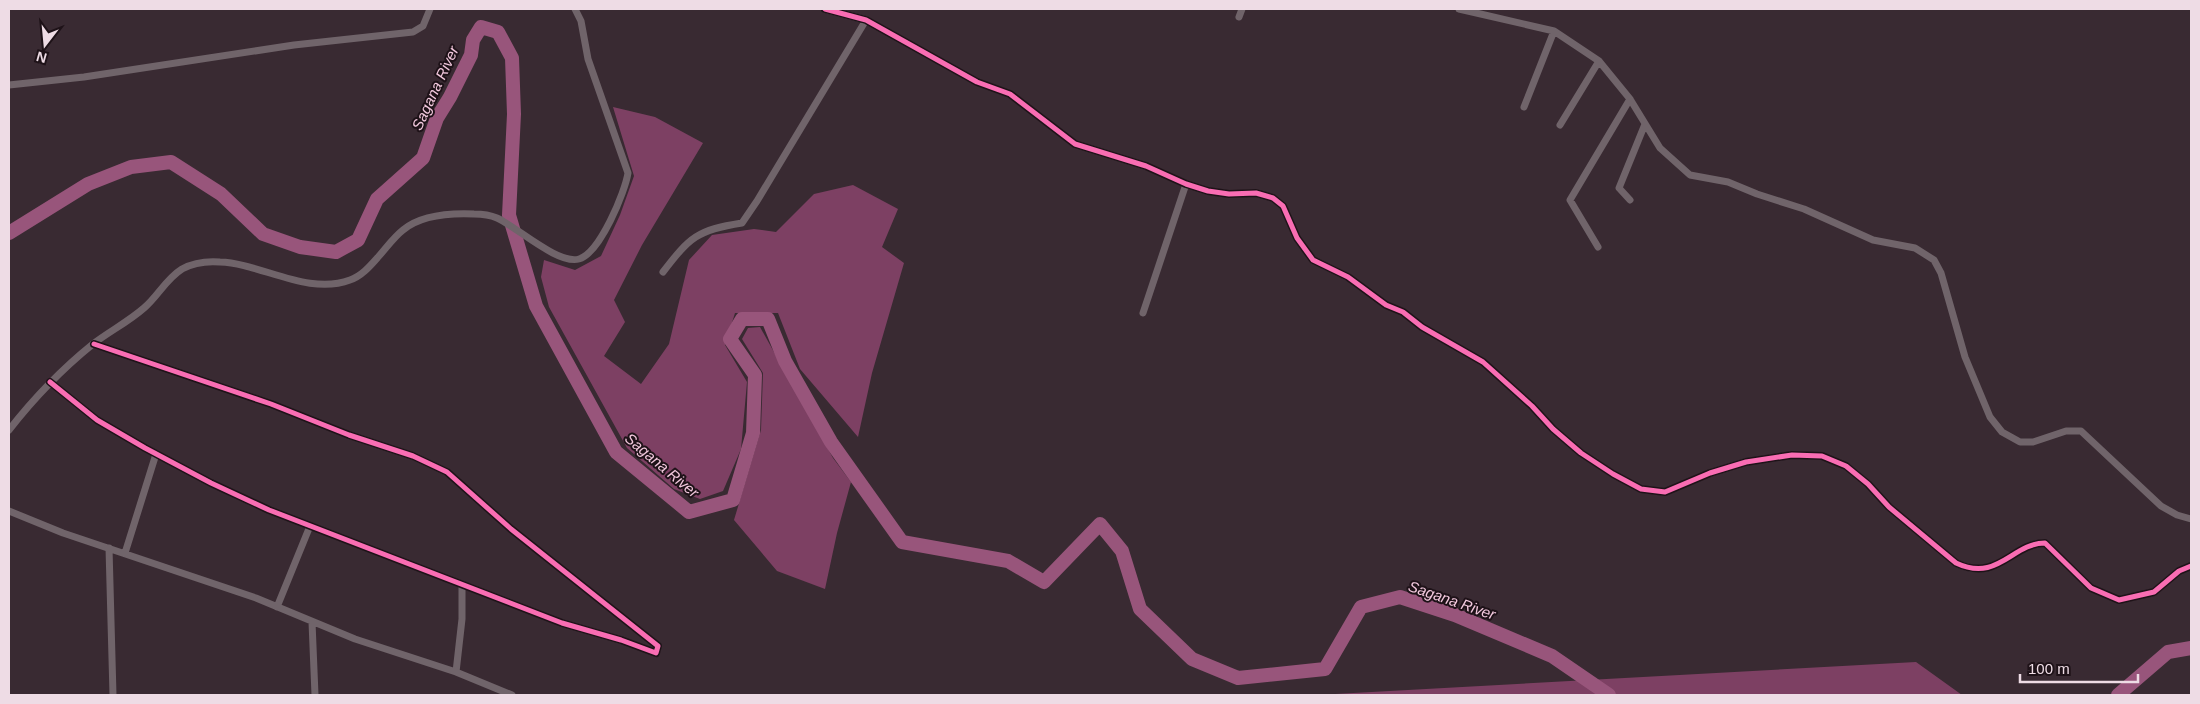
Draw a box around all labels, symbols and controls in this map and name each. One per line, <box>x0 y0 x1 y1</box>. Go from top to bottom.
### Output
north arrow <box>20 20 70 70</box>
water label: Sagana River <box>408 42 462 133</box>
text: N <box>34 48 48 67</box>
water label: Sagana River <box>622 429 703 501</box>
water label: Sagana River <box>1406 577 1499 623</box>
scale bar <box>2020 652 2138 684</box>
text: 100 m <box>2028 660 2070 677</box>

